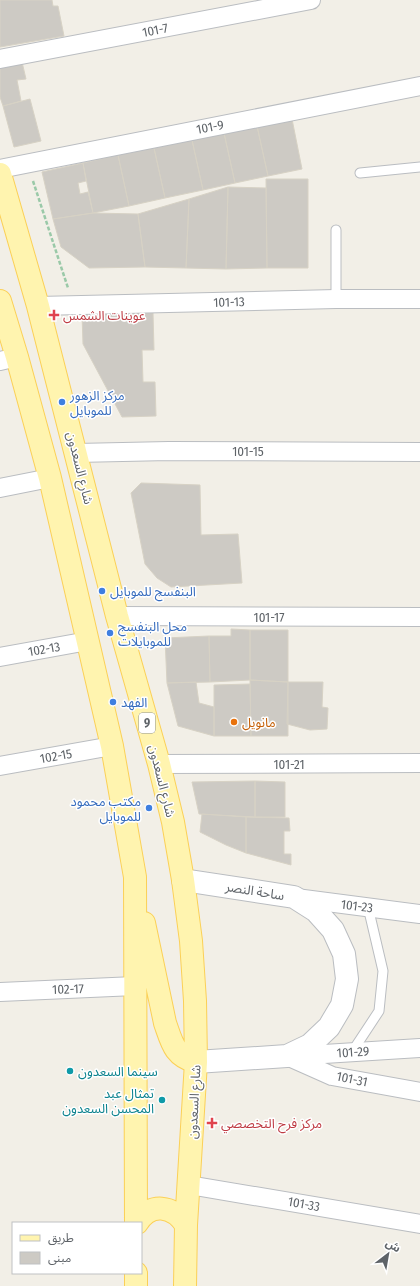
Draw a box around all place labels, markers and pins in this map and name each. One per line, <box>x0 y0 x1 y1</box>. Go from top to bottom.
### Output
place label: عوينات الشمس <box>63 308 146 324</box>
marker: عوينات الشمس <box>48 309 60 321</box>
place label: مركز الزهور للموبايل <box>69 388 125 419</box>
marker: مركز الزهور للموبايل <box>57 397 67 407</box>
place label: البنفسج للموبايل <box>110 584 196 602</box>
marker: البنفسج للموبايل <box>97 586 107 596</box>
place label: محل البنفسج للموبايلات <box>118 619 187 649</box>
marker: محل البنفسج للموبايلات <box>105 628 115 638</box>
place label: الفهد <box>121 695 147 711</box>
marker: الفهد <box>108 697 118 707</box>
place label: مانويل <box>242 715 276 731</box>
marker: مانويل <box>229 717 239 727</box>
place label: مكتب محمود للموبايل <box>71 794 141 825</box>
marker: مكتب محمود للموبايل <box>144 803 154 813</box>
place label: سينما السعدون <box>78 1064 158 1080</box>
marker: سينما السعدون <box>65 1066 75 1076</box>
place label: تمثال عبد المحسن السعدون <box>62 1086 154 1117</box>
marker: تمثال عبد المحسن السعدون <box>157 1095 167 1105</box>
place label: مركز فرح التخصصي <box>221 1116 322 1134</box>
marker: مركز فرح التخصصي <box>206 1117 218 1129</box>

